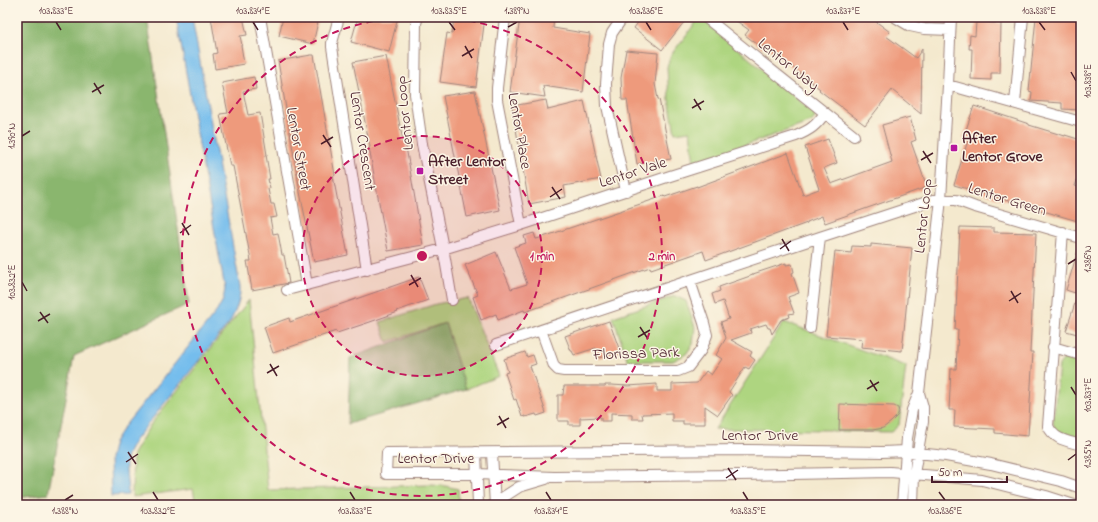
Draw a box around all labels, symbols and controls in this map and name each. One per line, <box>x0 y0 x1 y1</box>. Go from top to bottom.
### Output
text: 103.833°E <box>39 4 73 19</box>
text: 103.834°E <box>236 4 270 19</box>
text: 103.835°E <box>431 4 467 19</box>
text: 1.389°N <box>504 4 530 19</box>
text: 103.836°E <box>629 4 663 19</box>
text: 103.837°E <box>826 4 860 19</box>
text: 103.838°E <box>1022 4 1056 19</box>
street label: Lentor Way <box>752 33 824 98</box>
text: 103.838°E <box>1081 64 1096 98</box>
street label: Lentor Loop <box>389 74 421 152</box>
street label: Lentor Crescent <box>342 90 382 193</box>
street label: Lentor Place <box>500 91 538 172</box>
street label: Lentor Street <box>279 106 317 193</box>
text: 1.390°N <box>5 123 20 149</box>
place label: After Lentor Grove <box>962 127 1044 169</box>
marker: After Lentor Grove <box>949 143 959 153</box>
place label: After Lentor Street <box>428 150 507 192</box>
street label: Lentor Vale <box>596 151 671 195</box>
marker: After Lentor Street <box>415 166 425 176</box>
street label: Lentor Loop <box>908 177 940 255</box>
street label: Lentor Green <box>965 177 1049 223</box>
text: 1.386°N <box>1081 245 1096 272</box>
text: 1 min <box>530 248 554 266</box>
text: 2 min <box>648 248 675 266</box>
centre of rings <box>415 249 429 263</box>
text: 103.832°E <box>5 264 20 300</box>
street label: Florissa Park <box>591 340 681 368</box>
text: 103.837°E <box>1081 378 1096 412</box>
street label: Lentor Drive <box>721 424 799 448</box>
text: 1.385°N <box>1081 440 1096 468</box>
street label: Lentor Drive <box>397 447 475 471</box>
scale bar <box>932 458 1007 484</box>
text: 50 m <box>938 464 962 482</box>
text: 1.388°N <box>52 504 78 519</box>
text: 103.832°E <box>140 504 176 519</box>
text: 103.833°E <box>338 504 372 519</box>
text: 103.834°E <box>534 504 568 519</box>
text: 103.835°E <box>730 504 766 519</box>
text: 103.836°E <box>928 504 962 519</box>

